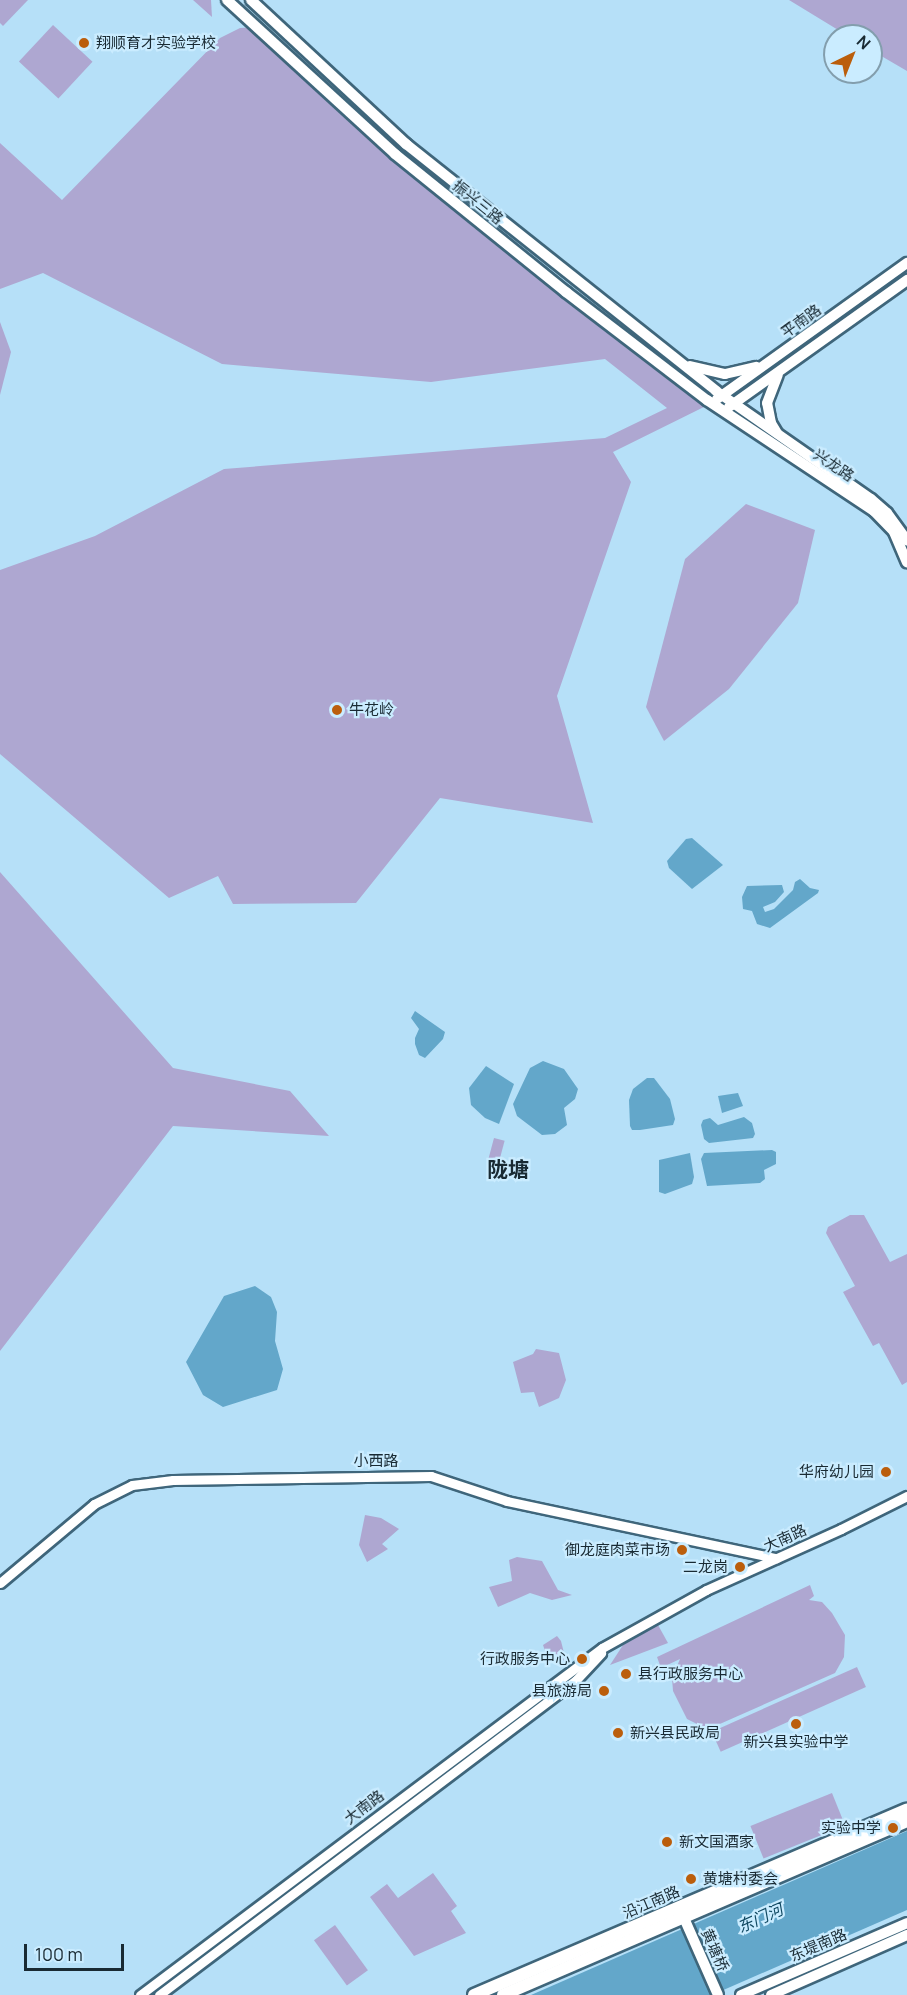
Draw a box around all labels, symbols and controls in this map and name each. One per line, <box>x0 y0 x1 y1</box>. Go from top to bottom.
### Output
north arrow <box>823 24 883 84</box>
text: N <box>852 30 876 54</box>
place label: 翔顺育才实验学校 <box>96 34 216 52</box>
marker: 翔顺育才实验学校 <box>77 36 91 50</box>
street label: 振兴三路 <box>449 176 507 228</box>
street label: 平南路 <box>778 300 824 342</box>
street label: 兴龙路 <box>810 445 858 485</box>
place label: 牛花岭 <box>349 701 394 719</box>
marker: 牛花岭 <box>330 703 344 717</box>
district label: 陇塘 <box>487 1156 529 1182</box>
street label: 小西路 <box>354 1452 398 1470</box>
place label: 华府幼儿园 <box>799 1463 874 1481</box>
marker: 华府幼儿园 <box>879 1465 893 1479</box>
street label: 大南路 <box>761 1521 809 1555</box>
place label: 御龙庭肉菜市场 <box>565 1541 670 1559</box>
marker: 御龙庭肉菜市场 <box>675 1543 689 1557</box>
place label: 二龙岗 <box>683 1558 728 1576</box>
marker: 二龙岗 <box>733 1560 747 1574</box>
place label: 行政服务中心 <box>480 1650 570 1668</box>
marker: 行政服务中心 <box>575 1652 589 1666</box>
place label: 县行政服务中心 <box>638 1665 743 1683</box>
marker: 县行政服务中心 <box>619 1667 633 1681</box>
place label: 县旅游局 <box>532 1682 592 1700</box>
marker: 县旅游局 <box>597 1684 611 1698</box>
marker: 新兴县实验中学 <box>789 1717 803 1731</box>
place label: 新兴县民政局 <box>630 1724 720 1742</box>
marker: 新兴县民政局 <box>611 1726 625 1740</box>
place label: 新兴县实验中学 <box>744 1733 848 1751</box>
street label: 大南路 <box>341 1786 387 1828</box>
place label: 实验中学 <box>821 1819 881 1837</box>
marker: 实验中学 <box>886 1821 900 1835</box>
place label: 新文国酒家 <box>679 1833 754 1851</box>
marker: 新文国酒家 <box>660 1835 674 1849</box>
place label: 黄塘村委会 <box>703 1870 778 1888</box>
marker: 黄塘村委会 <box>684 1872 698 1886</box>
street label: 沿江南路 <box>620 1882 682 1922</box>
water label: 东门河 <box>734 1899 786 1937</box>
street label: 东堤南路 <box>787 1925 849 1965</box>
street label: 黄塘桥 <box>698 1926 732 1974</box>
scale bar <box>27 1932 128 1970</box>
text: 100 m <box>35 1942 83 1966</box>

